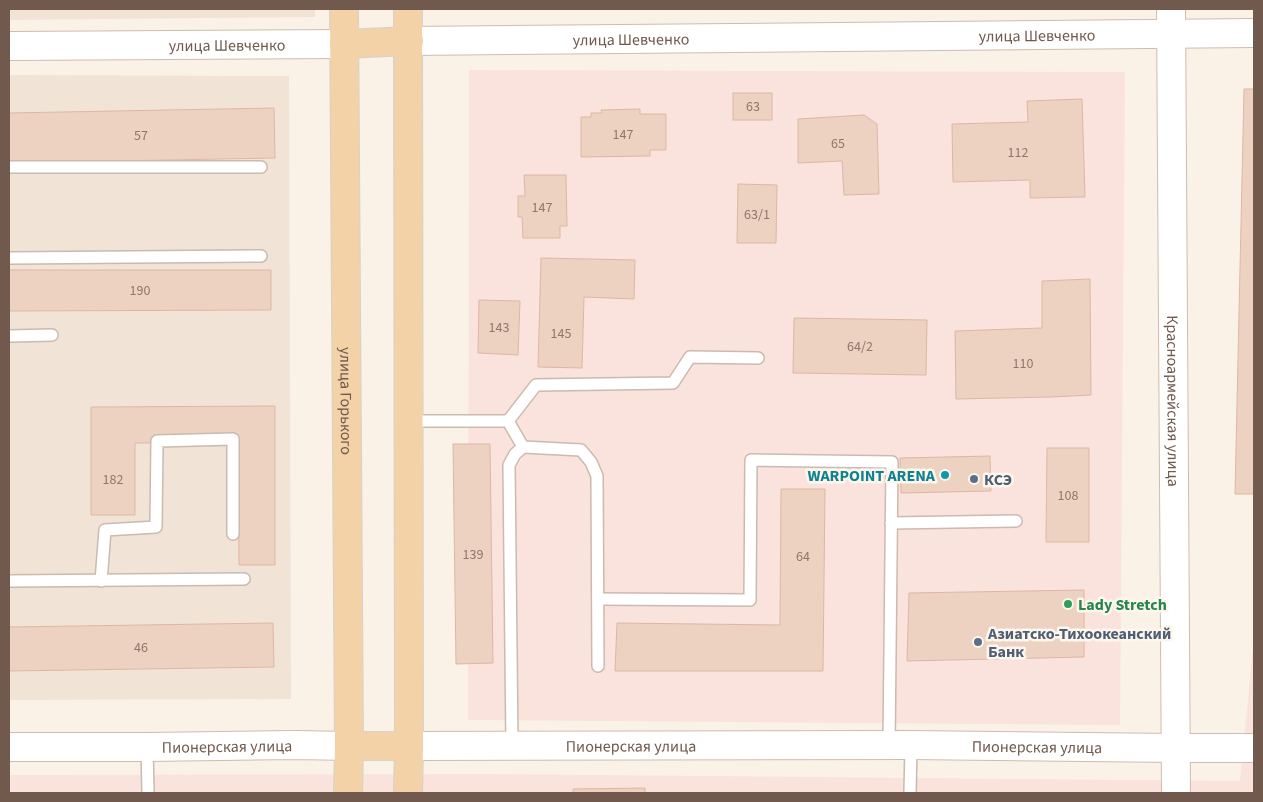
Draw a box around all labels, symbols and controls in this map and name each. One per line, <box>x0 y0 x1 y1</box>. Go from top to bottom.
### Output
street label: улица Шевченко <box>979 25 1095 48</box>
street label: улица Шевченко <box>573 28 689 51</box>
street label: улица Шевченко <box>169 34 285 57</box>
house number: 63 <box>746 97 760 117</box>
house number: 147 <box>613 125 633 145</box>
house number: 57 <box>134 126 148 146</box>
house number: 65 <box>831 134 845 154</box>
house number: 112 <box>1008 143 1028 163</box>
house number: 147 <box>532 198 552 218</box>
house number: 63/1 <box>744 205 770 225</box>
house number: 190 <box>130 281 150 301</box>
street label: Красноармейская улица <box>1161 315 1184 487</box>
house number: 143 <box>489 318 509 338</box>
house number: 145 <box>551 324 571 344</box>
house number: 64/2 <box>847 337 873 357</box>
street label: улица Горького <box>334 347 357 455</box>
house number: 110 <box>1013 354 1033 374</box>
place label: WARPOINT ARENA <box>807 465 936 487</box>
marker: WARPOINT ARENA <box>939 469 951 481</box>
place label: КСЭ <box>984 469 1012 491</box>
house number: 182 <box>103 470 123 490</box>
marker: КСЭ <box>968 473 980 485</box>
house number: 108 <box>1058 486 1078 506</box>
house number: 139 <box>463 545 483 565</box>
house number: 64 <box>796 547 810 567</box>
place label: Lady Stretch <box>1078 594 1167 616</box>
marker: Lady Stretch <box>1062 598 1074 610</box>
place label: Азиатско-Тихоокеанский Банк <box>987 623 1171 663</box>
marker: Азиатско-Тихоокеанский Банк <box>972 636 984 648</box>
house number: 46 <box>134 638 148 658</box>
street label: Пионерская улица <box>162 735 292 759</box>
street label: Пионерская улица <box>566 735 696 758</box>
street label: Пионерская улица <box>972 736 1102 759</box>

